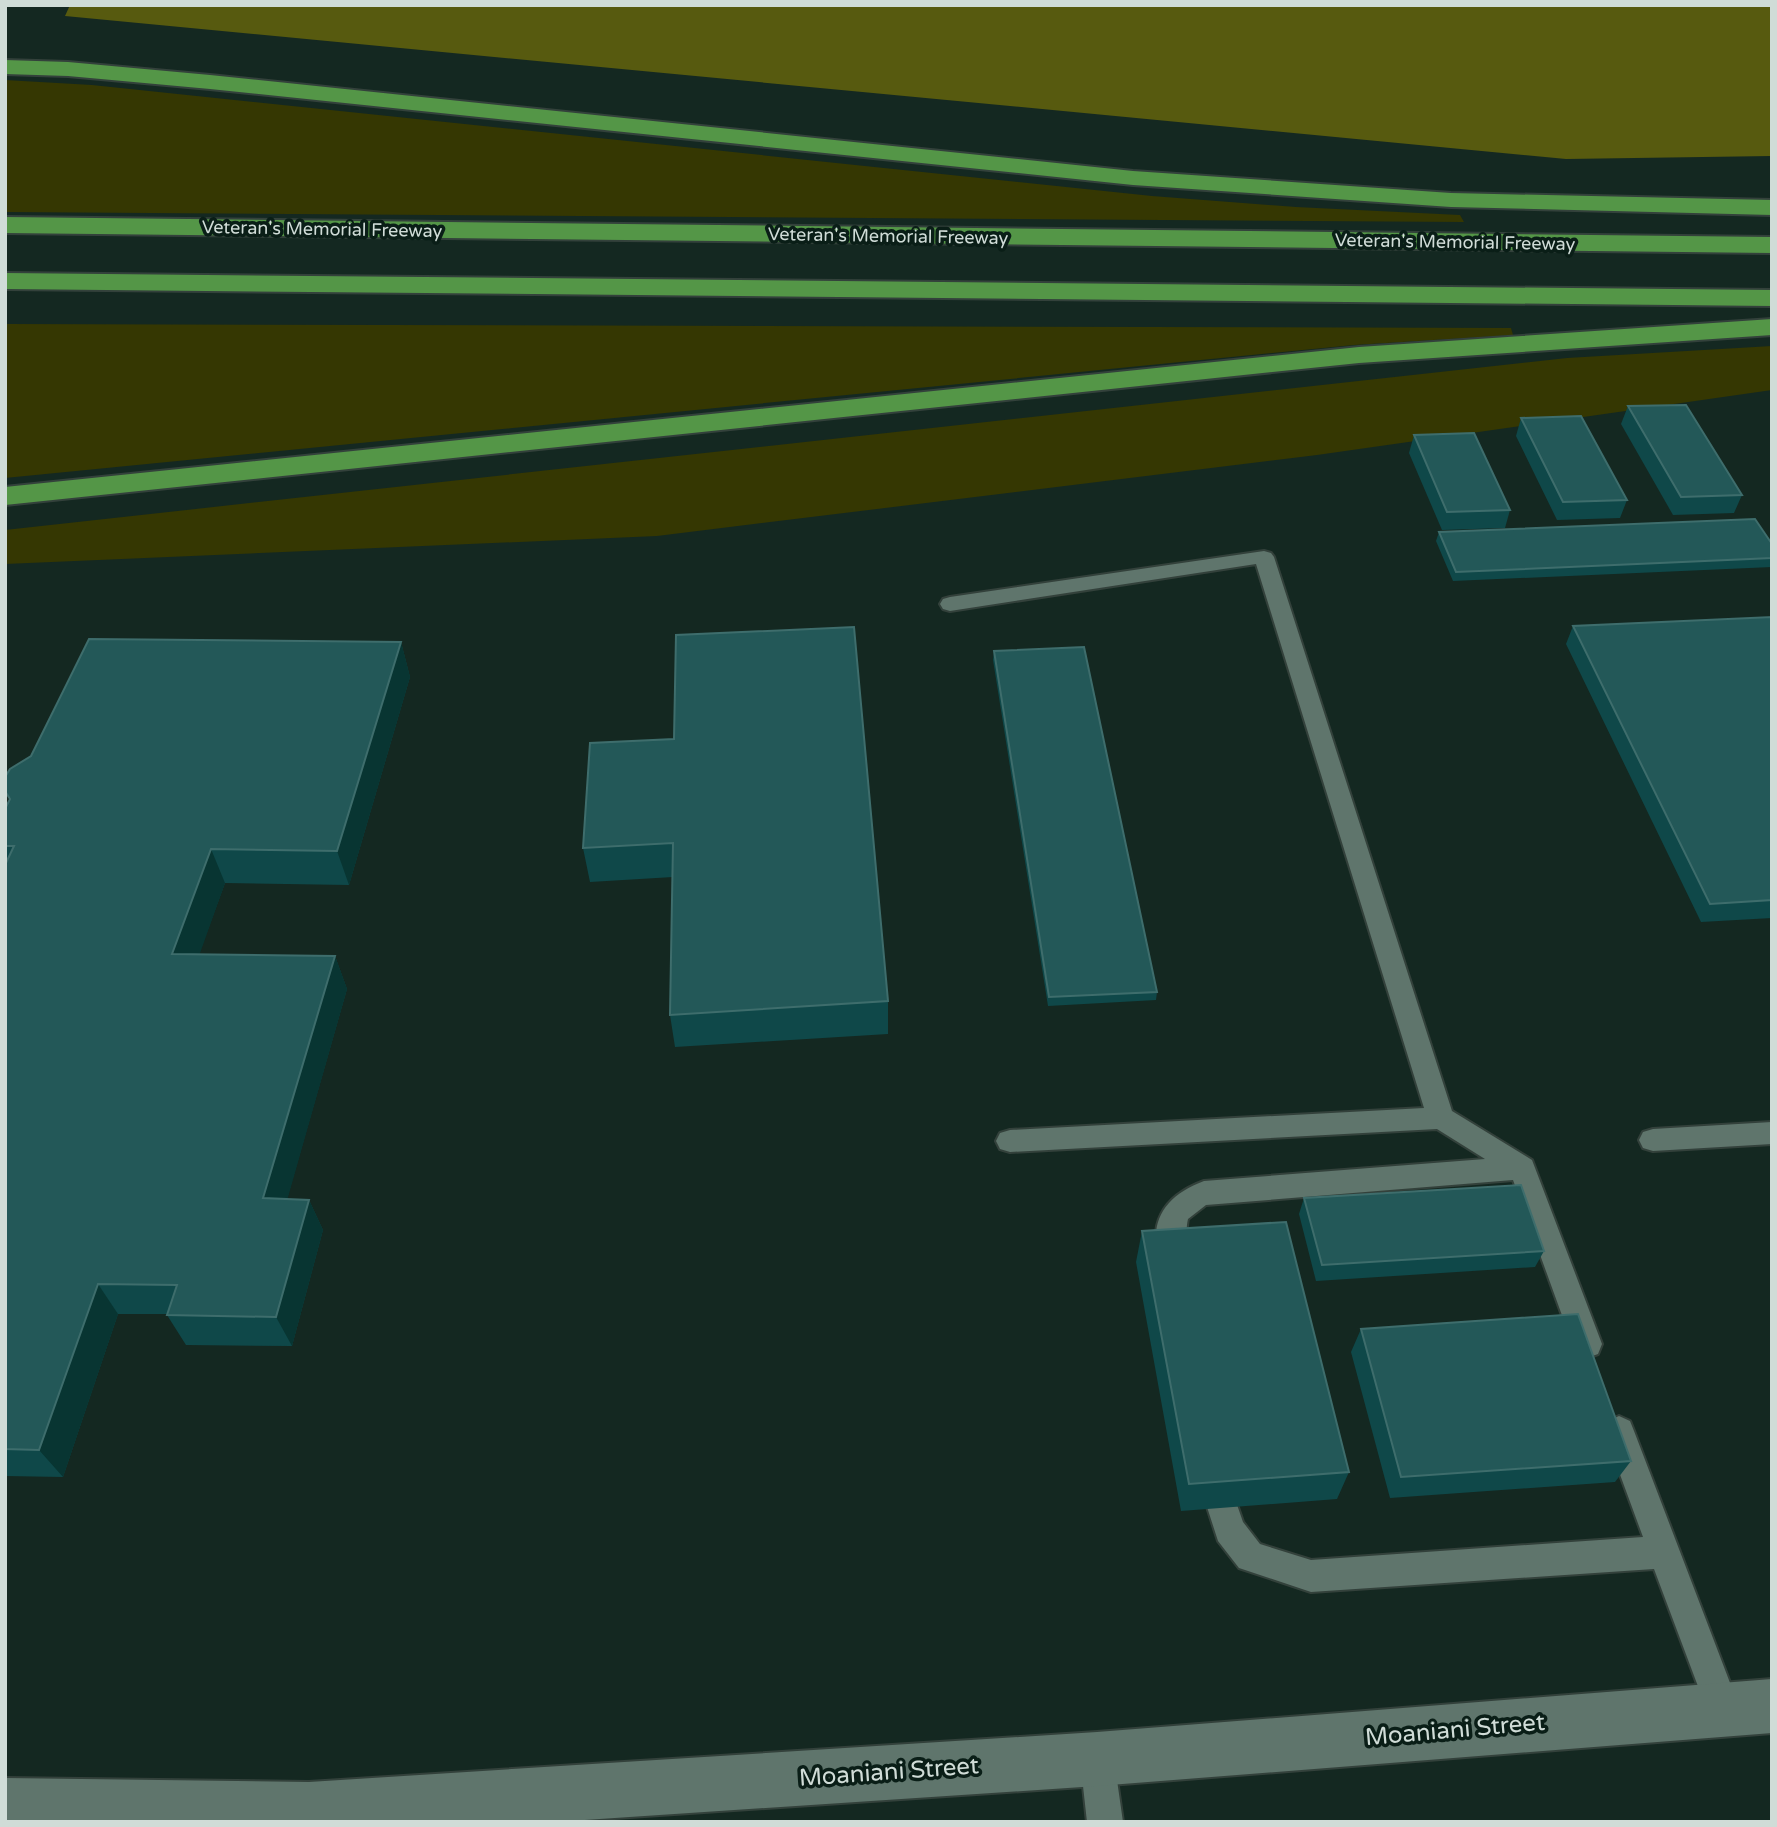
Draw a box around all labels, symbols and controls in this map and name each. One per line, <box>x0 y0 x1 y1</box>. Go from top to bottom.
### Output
street label: Veteran's Memorial Freeway <box>202 216 443 242</box>
street label: Veteran's Memorial Freeway <box>768 223 1009 249</box>
street label: Veteran's Memorial Freeway <box>1335 229 1576 255</box>
street label: Moaniani Street <box>1364 1708 1546 1752</box>
street label: Moaniani Street <box>798 1751 980 1793</box>

